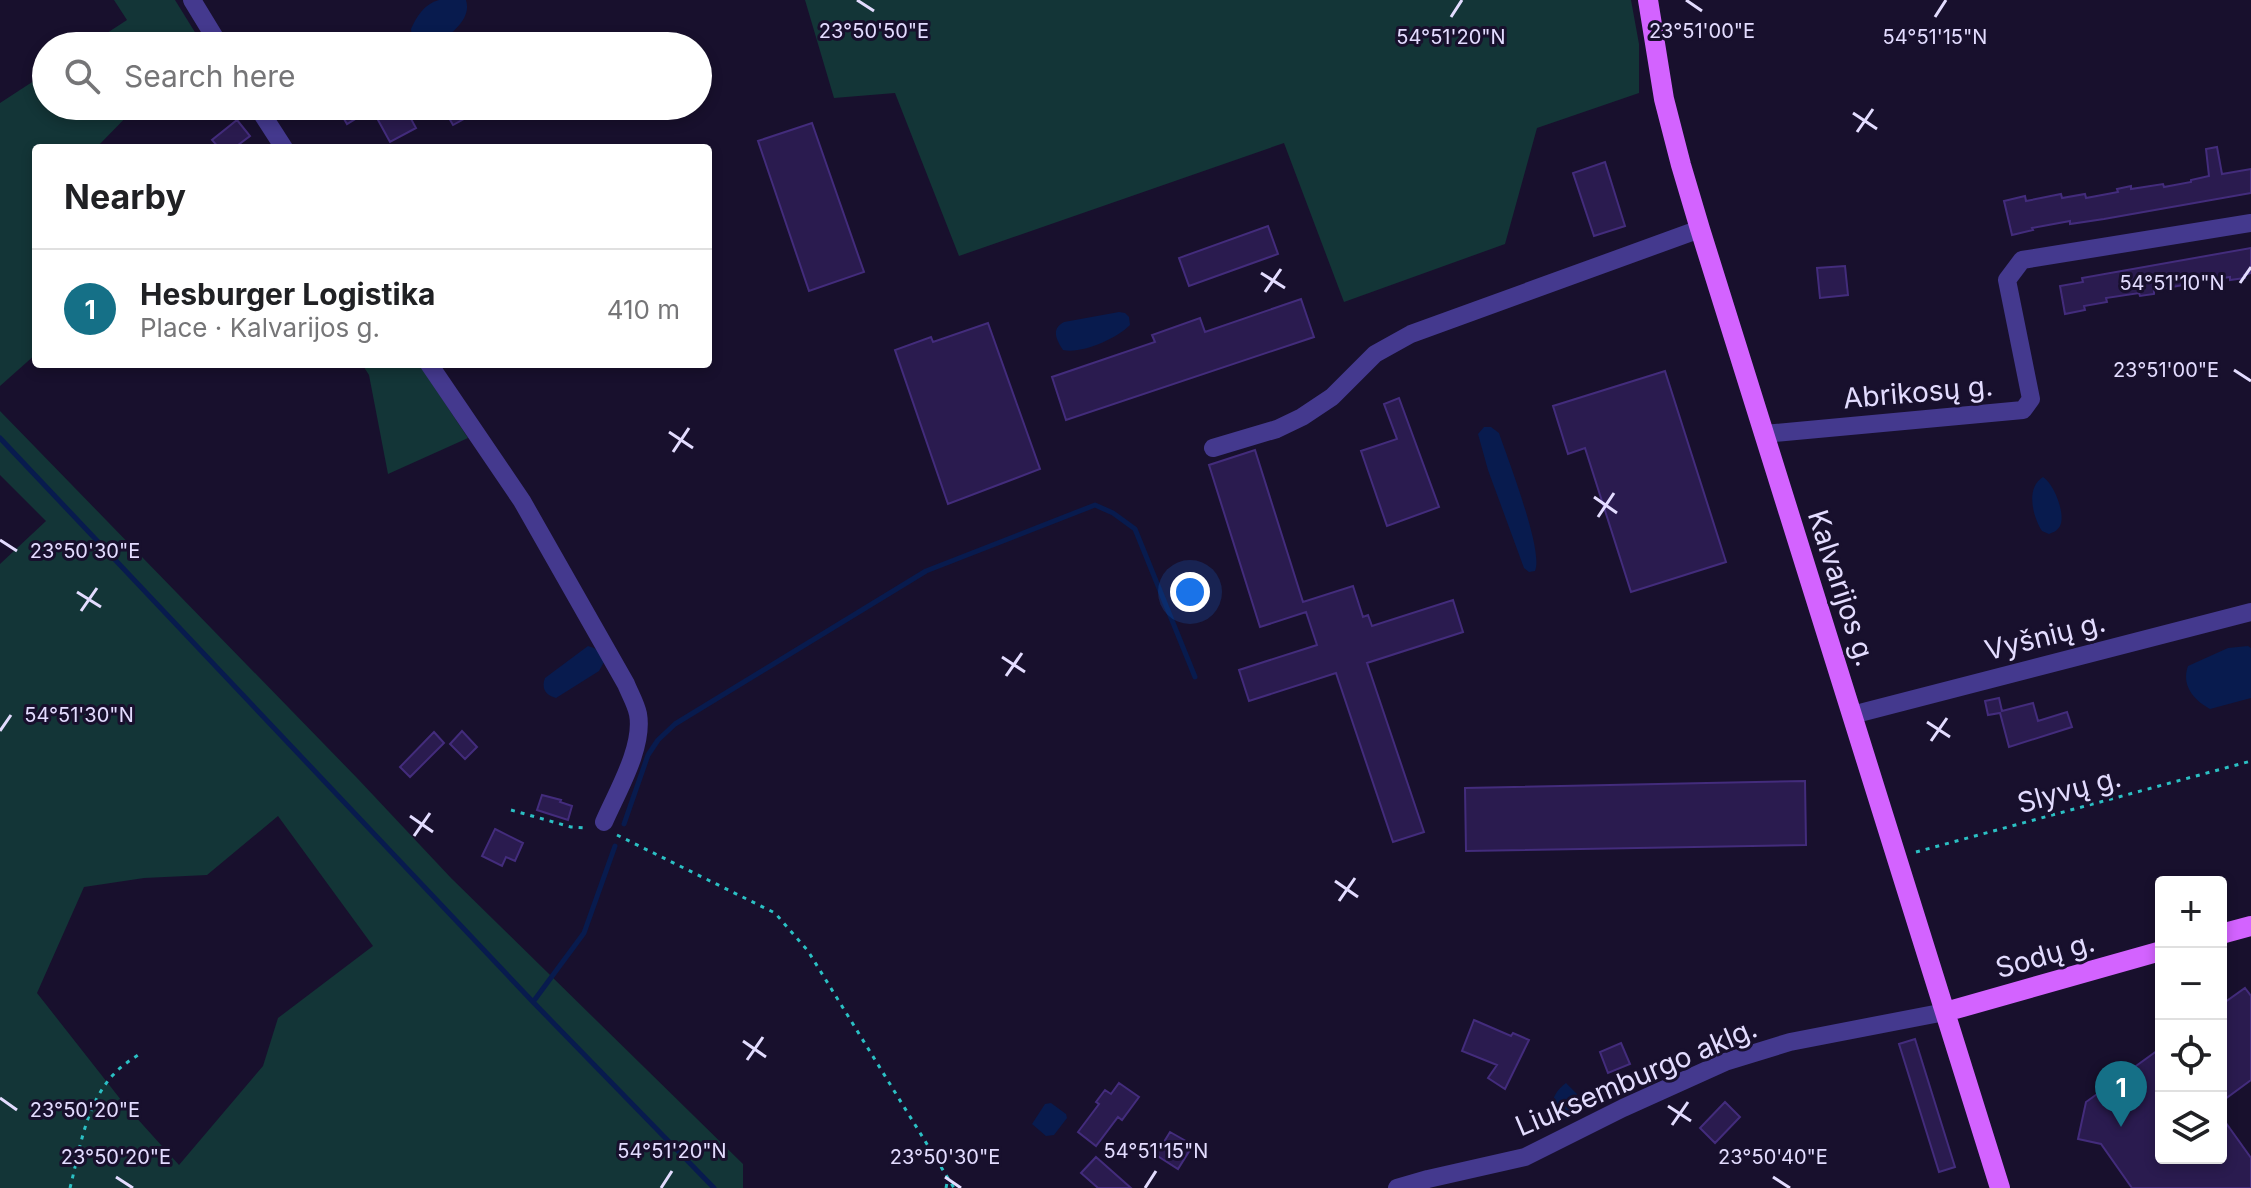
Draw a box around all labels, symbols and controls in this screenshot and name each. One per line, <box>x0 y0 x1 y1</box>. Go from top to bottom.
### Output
text: 23°50'50"E <box>819 19 929 43</box>
text: 23°51'00"E <box>1649 19 1755 43</box>
text: 54°51'20"N <box>1396 25 1506 49</box>
text: 54°51'15"N <box>1883 25 1987 49</box>
search box <box>32 32 712 120</box>
icon: search <box>60 54 104 98</box>
text: Search here <box>124 58 296 94</box>
text: Nearby <box>64 176 186 217</box>
text: 54°51'10"N <box>2119 271 2225 295</box>
text: Hesburger Logistika <box>140 276 436 312</box>
text: 1 <box>84 294 96 325</box>
text: 410 m <box>607 294 680 325</box>
text: Place · Kalvarijos g. <box>140 312 380 343</box>
text: 23°51'00"E <box>2113 358 2219 382</box>
street label: Abrikosų g. <box>1842 369 1994 415</box>
street label: Kalvarijos g. <box>1801 506 1883 670</box>
text: 23°50'30"E <box>30 539 140 563</box>
your location <box>1170 572 1210 612</box>
street label: Vyšnių g. <box>1981 605 2109 667</box>
text: 54°51'30"N <box>24 703 134 727</box>
street label: Slyvų g. <box>2013 760 2125 820</box>
map controls <box>2155 876 2227 1164</box>
button: + <box>2155 876 2227 948</box>
street label: Sodų g. <box>1991 925 2099 985</box>
button: − <box>2155 948 2227 1020</box>
street label: Liuksemburgo aklg. <box>1510 1011 1762 1143</box>
button: locate <box>2155 1020 2227 1092</box>
pin: 1 <box>2095 1061 2147 1127</box>
button: layers <box>2155 1092 2227 1164</box>
text: 23°50'20"E <box>30 1098 140 1122</box>
text: 54°51'20"N <box>617 1139 727 1163</box>
text: 54°51'15"N <box>1104 1139 1208 1163</box>
text: 23°50'20"E <box>61 1145 171 1169</box>
text: 23°50'30"E <box>890 1145 1000 1169</box>
text: 23°50'40"E <box>1718 1145 1828 1169</box>

